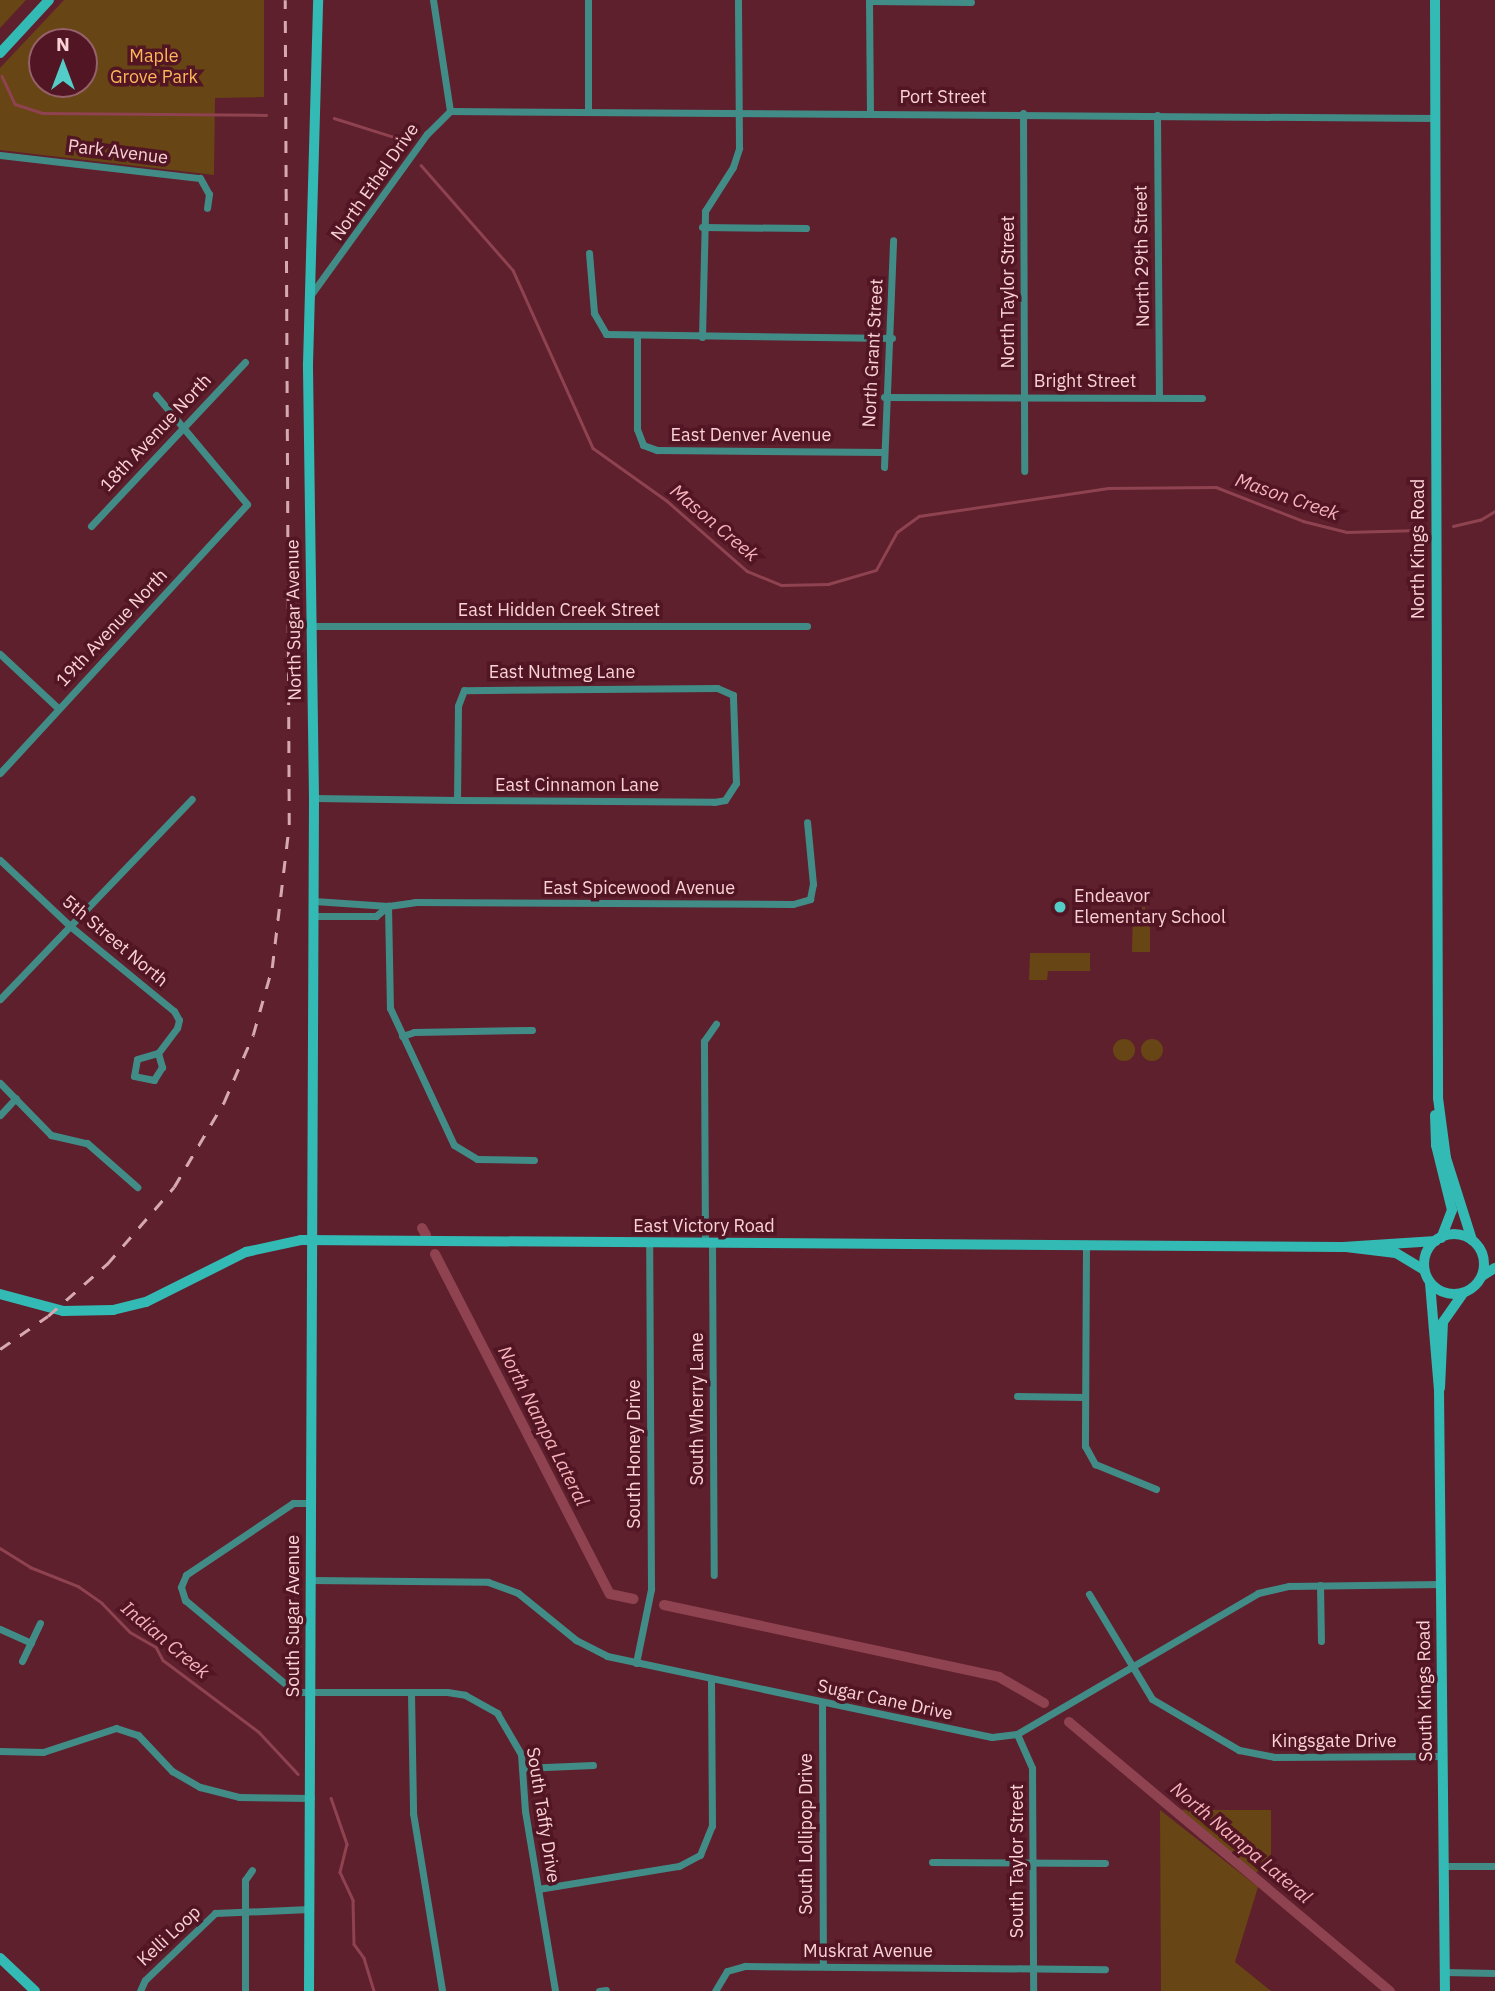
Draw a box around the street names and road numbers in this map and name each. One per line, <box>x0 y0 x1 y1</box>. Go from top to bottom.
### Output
street label: Port Street <box>899 86 987 108</box>
street label: North Ethel Drive <box>327 119 423 245</box>
street label: Park Avenue <box>67 135 169 169</box>
street label: North 29th Street <box>1130 185 1154 327</box>
street label: North Taylor Street <box>997 215 1019 369</box>
street label: North Grant Street <box>858 278 888 428</box>
street label: 18th Avenue North <box>96 370 216 496</box>
street label: Bright Street <box>1034 370 1136 392</box>
street label: East Denver Avenue <box>671 424 831 446</box>
street label: North Kings Road <box>1407 479 1429 619</box>
street label: North Sugar Avenue <box>282 539 306 701</box>
street label: 19th Avenue North <box>52 565 172 691</box>
street label: East Hidden Creek Street <box>458 599 660 621</box>
street label: East Nutmeg Lane <box>489 661 635 683</box>
street label: East Cinnamon Lane <box>495 774 659 796</box>
street label: East Spicewood Avenue <box>543 877 735 899</box>
street label: 5th Street North <box>58 891 172 991</box>
street label: East Victory Road <box>633 1215 775 1237</box>
street label: South Wherry Lane <box>686 1332 708 1486</box>
street label: South Honey Drive <box>623 1379 645 1529</box>
street label: South Sugar Avenue <box>282 1535 304 1697</box>
street label: South Kings Road <box>1413 1620 1437 1762</box>
street label: Sugar Cane Drive <box>815 1675 955 1725</box>
street label: Kingsgate Drive <box>1271 1730 1397 1752</box>
street label: South Taffy Drive <box>522 1746 564 1884</box>
street label: South Lollipop Drive <box>795 1753 817 1915</box>
street label: South Taylor Street <box>1006 1784 1028 1938</box>
street label: Kelli Loop <box>133 1901 205 1971</box>
street label: Muskrat Avenue <box>803 1940 933 1962</box>

